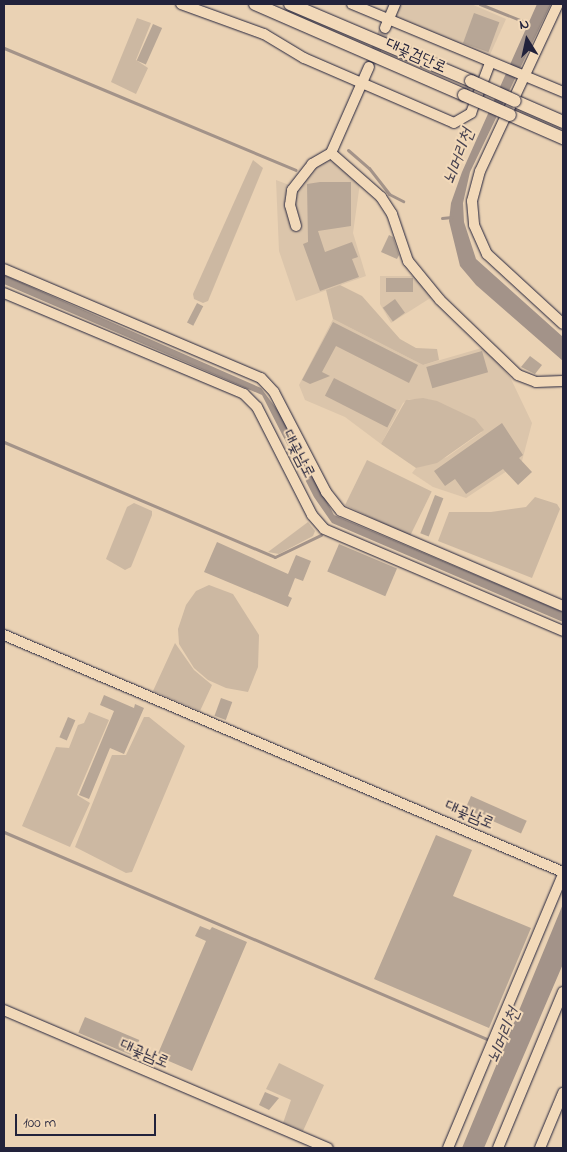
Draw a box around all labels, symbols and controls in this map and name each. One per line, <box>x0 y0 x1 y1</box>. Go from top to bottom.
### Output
text: N <box>518 14 531 36</box>
north arrow <box>502 15 552 65</box>
street label: 대곶검단로 <box>383 34 449 78</box>
water label: 뇌머리천 <box>440 126 480 188</box>
street label: 대곶남로 <box>278 427 318 481</box>
street label: 대곶남로 <box>442 796 496 834</box>
water label: 뇌머리천 <box>484 1005 526 1067</box>
street label: 대곶남로 <box>117 1035 171 1073</box>
scale bar <box>18 1104 159 1136</box>
text: 100 m <box>23 1112 56 1134</box>

